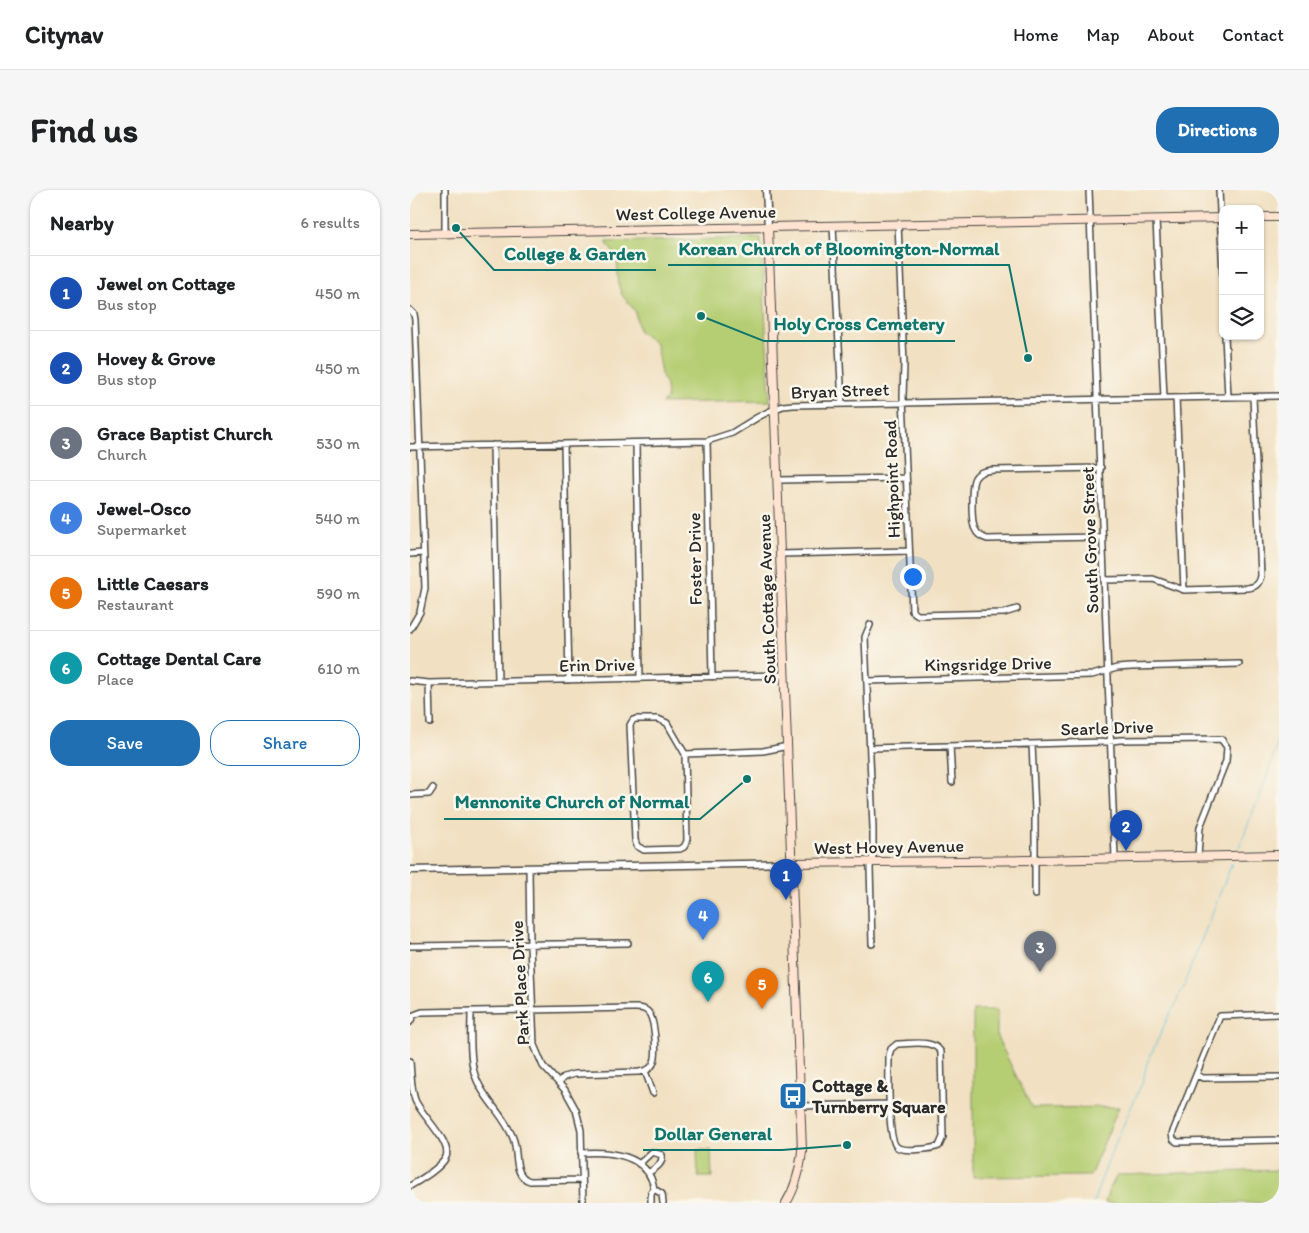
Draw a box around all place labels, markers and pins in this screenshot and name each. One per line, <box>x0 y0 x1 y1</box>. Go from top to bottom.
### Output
callout: Korean Church of Bloomington-Normal <box>668 231 1009 265</box>
callout: College & Garden <box>494 236 656 270</box>
callout: Holy Cross Cemetery <box>764 307 955 341</box>
callout: Mennonite Church of Normal <box>444 785 700 819</box>
pin: 2 <box>1110 810 1142 851</box>
pin: 1 <box>770 859 802 900</box>
pin: 4 <box>687 899 719 940</box>
pin: 3 <box>1024 931 1056 972</box>
pin: 6 <box>692 961 724 1002</box>
pin: 5 <box>746 968 778 1009</box>
place label: Cottage & Turnberry Square <box>811 1075 946 1118</box>
bus stop icon: Cottage & Turnberry Square <box>778 1081 808 1111</box>
callout: Dollar General <box>643 1116 782 1150</box>

